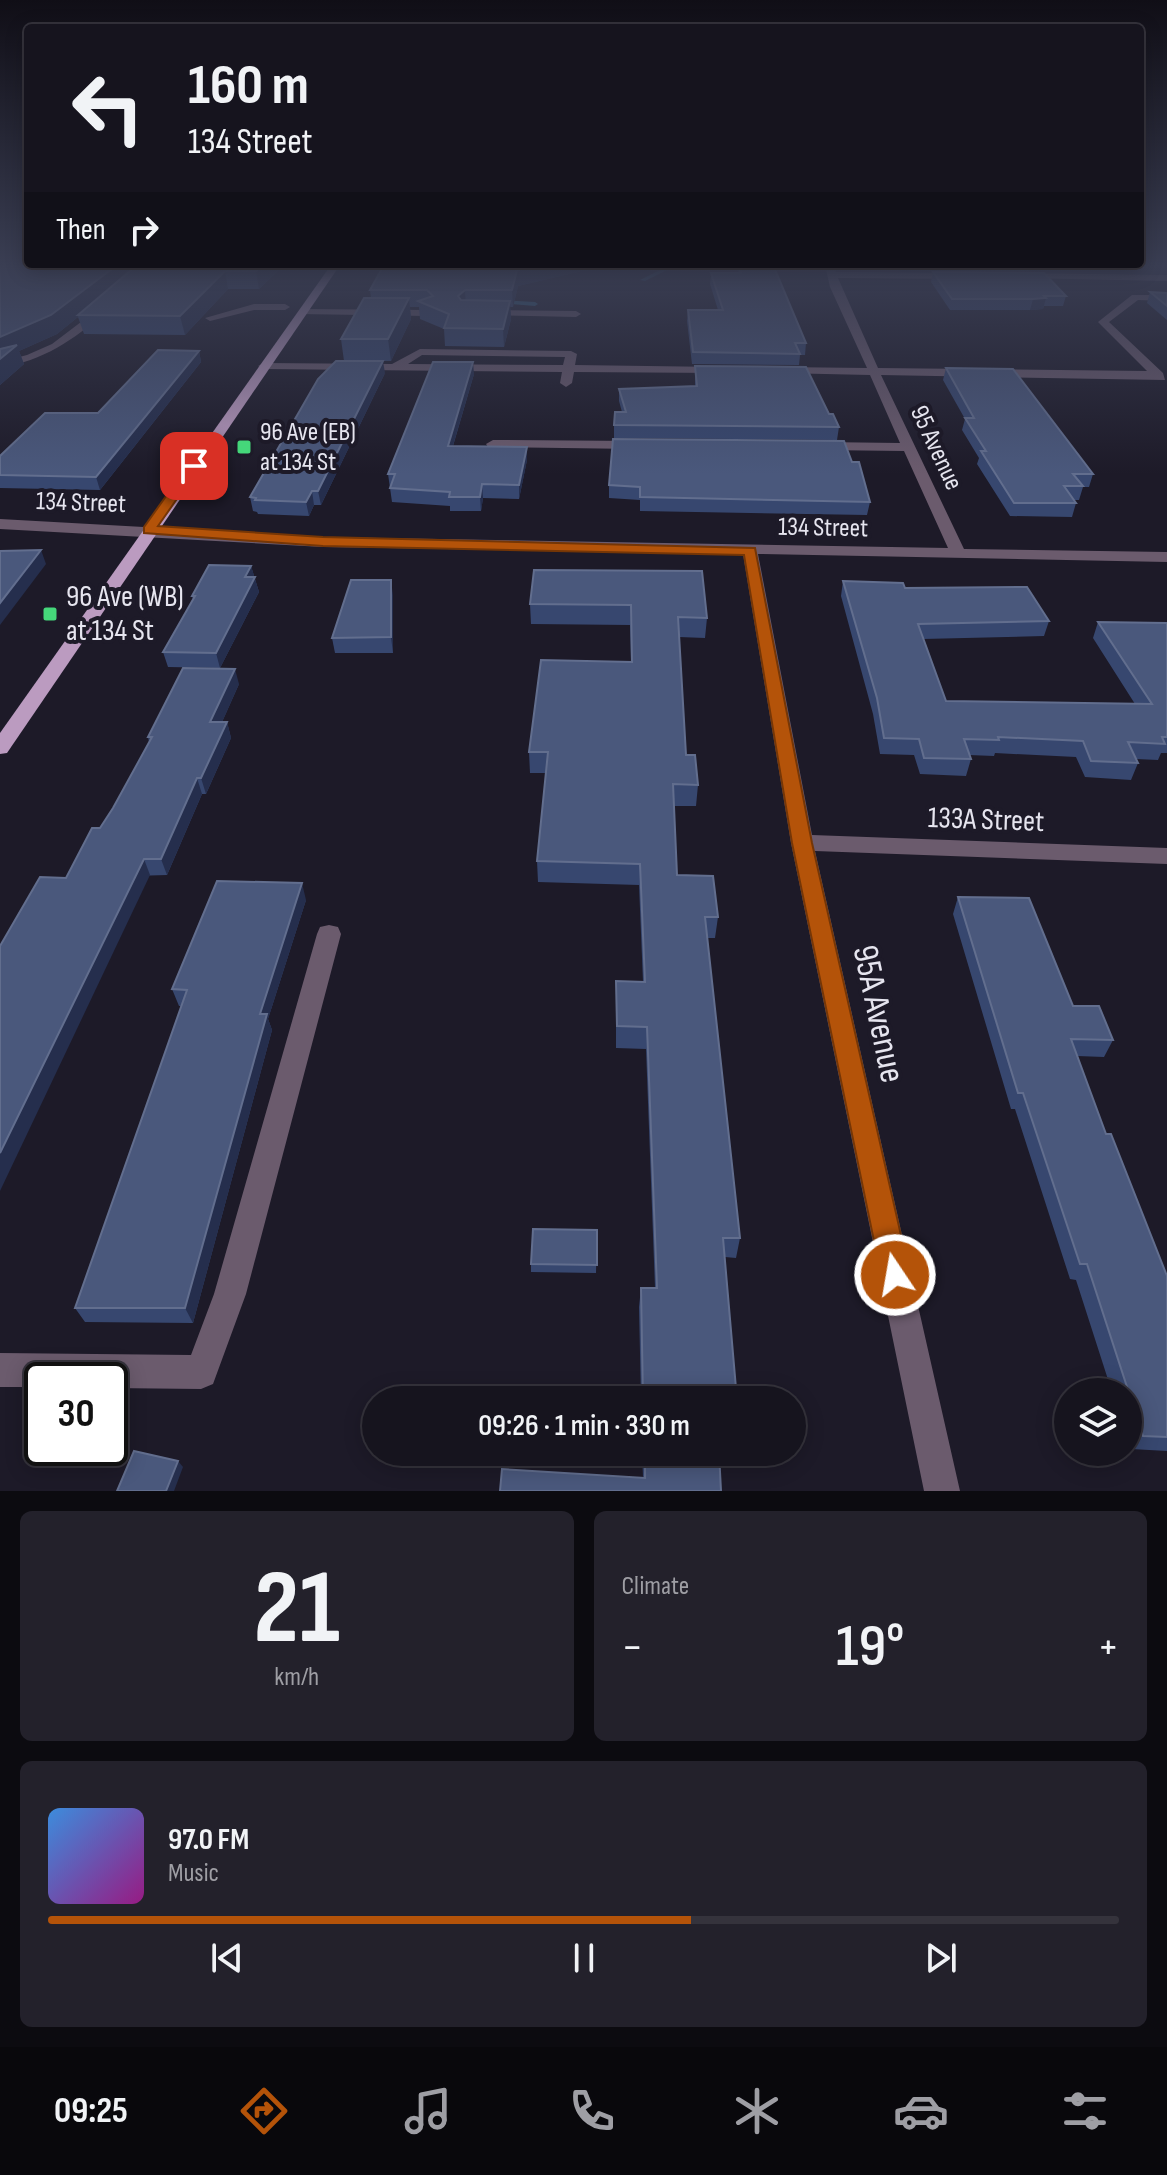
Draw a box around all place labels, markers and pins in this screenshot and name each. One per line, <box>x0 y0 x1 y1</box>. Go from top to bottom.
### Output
place label: 96 Ave (EB) at 134 St <box>260 417 356 478</box>
pin <box>160 432 228 500</box>
marker: 96 Ave (EB) at 134 St <box>235 438 253 456</box>
place label: 96 Ave (WB) at 134 St <box>66 579 184 649</box>
marker: 96 Ave (WB) at 134 St <box>41 605 59 623</box>

